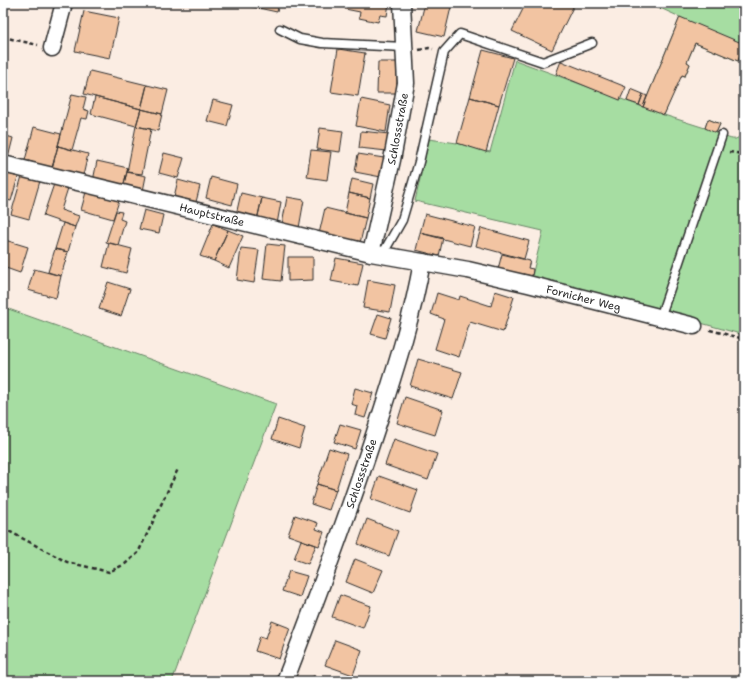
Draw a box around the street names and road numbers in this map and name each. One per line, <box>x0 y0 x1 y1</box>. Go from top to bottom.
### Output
street label: Schlossstraße <box>384 92 412 166</box>
street label: Hauptstraße <box>178 199 246 230</box>
street label: Fornicher Weg <box>545 281 623 315</box>
street label: Schlossstraße <box>342 437 380 510</box>

